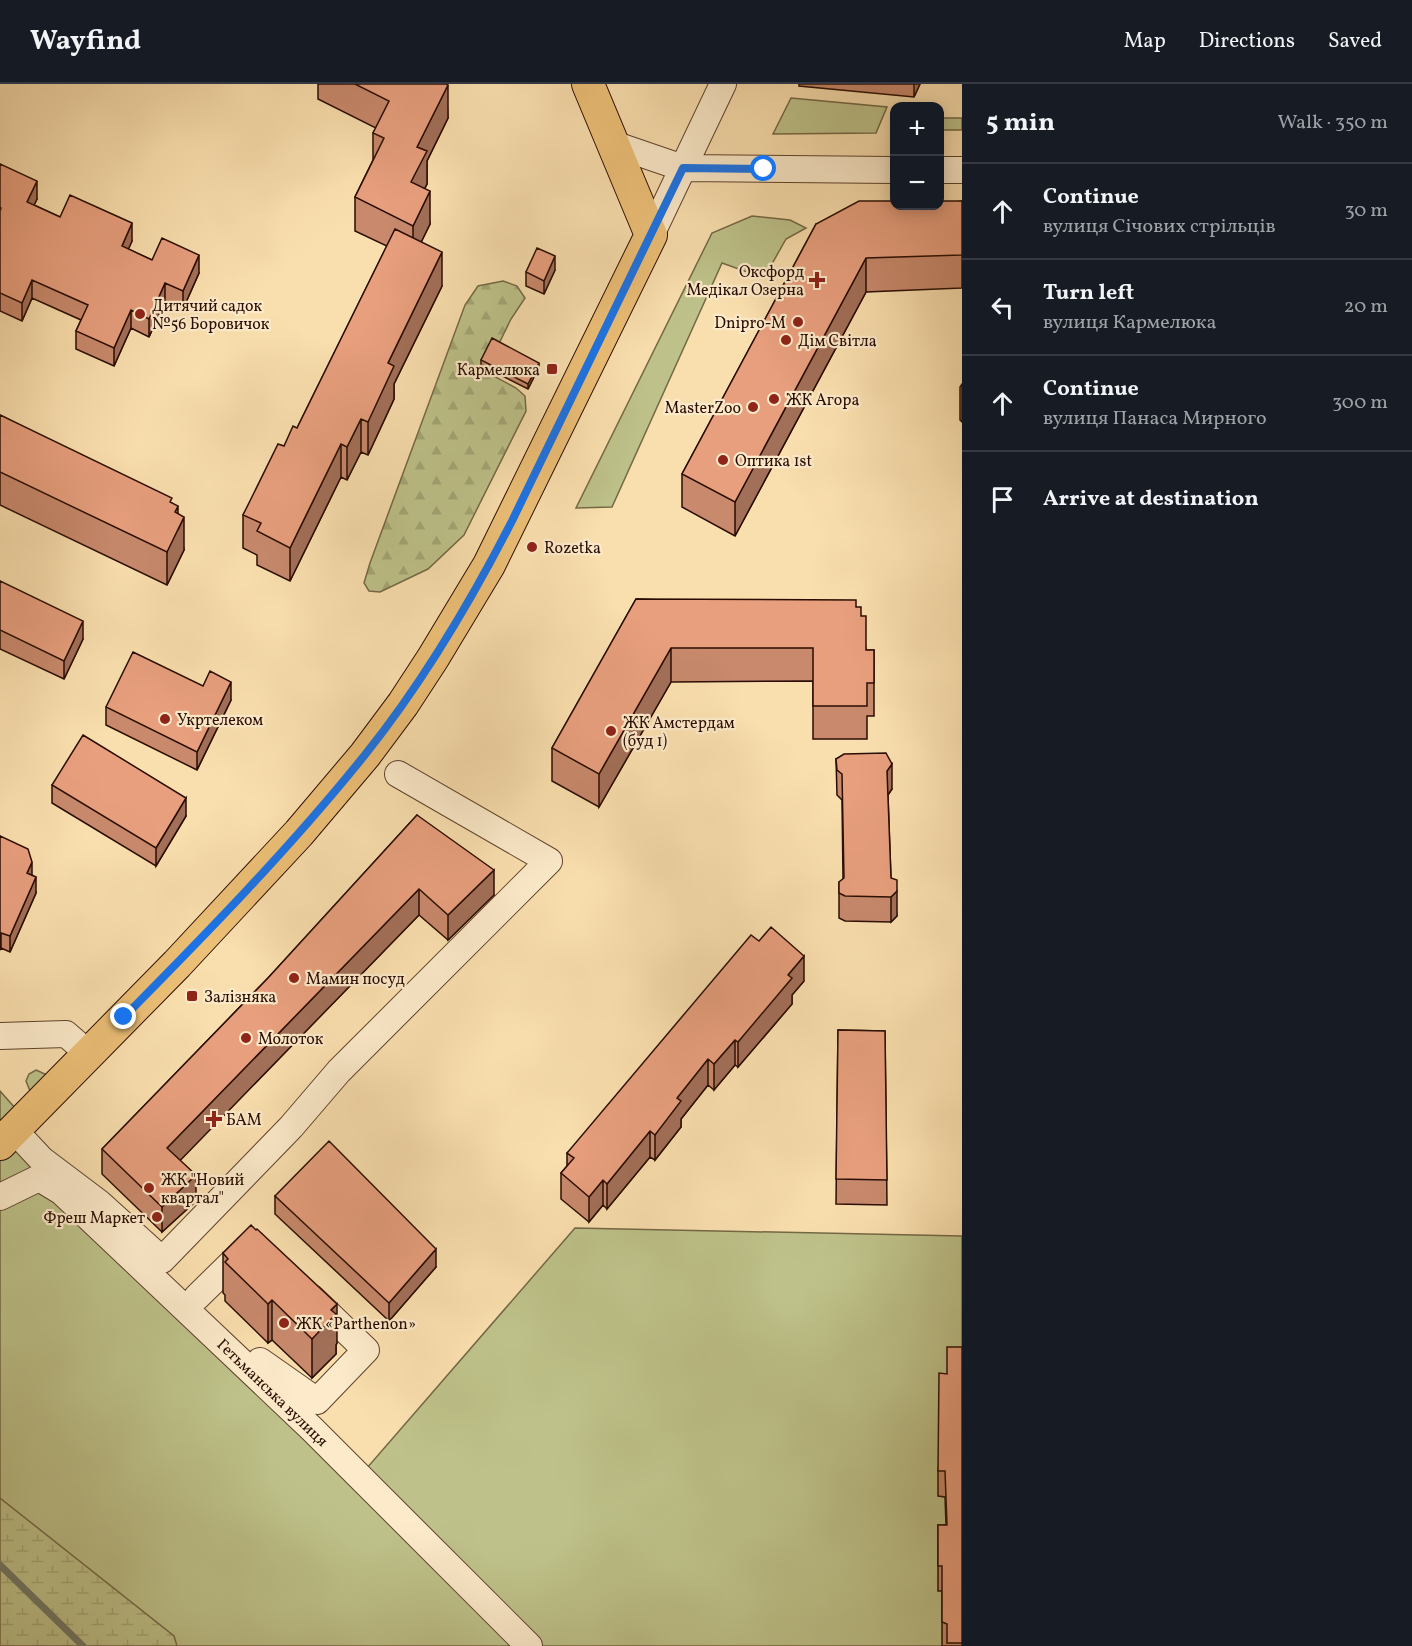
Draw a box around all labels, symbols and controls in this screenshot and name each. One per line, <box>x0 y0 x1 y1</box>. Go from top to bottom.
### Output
text: Wayfind <box>30 22 141 61</box>
text: Map <box>1124 27 1166 56</box>
text: Directions <box>1199 27 1295 56</box>
text: Saved <box>1328 27 1382 56</box>
map controls <box>890 102 944 210</box>
button: + <box>890 102 944 156</box>
text: 5 min <box>986 105 1055 141</box>
text: Walk · 350 m <box>1277 109 1388 137</box>
route start <box>750 155 776 181</box>
button: − <box>890 156 944 210</box>
text: Continue <box>1043 182 1139 213</box>
icon: ahead <box>986 195 1019 228</box>
text: 30 m <box>1344 197 1388 225</box>
text: вулиця Січових стрільців <box>1043 213 1276 241</box>
place label: Оксфорд Медікал Озерна <box>686 262 804 302</box>
marker: Оксфорд Медікал Озерна <box>808 271 826 289</box>
text: Turn left <box>1043 278 1134 309</box>
icon: left <box>986 291 1019 324</box>
text: 20 m <box>1344 293 1388 321</box>
place label: Дитячий садок №56 Боровичок <box>152 296 270 336</box>
marker: Дитячий садок №56 Боровичок <box>133 307 147 321</box>
text: вулиця Кармелюка <box>1043 309 1216 337</box>
place label: Dnipro-M <box>714 313 786 335</box>
marker: Dnipro-M <box>791 315 805 329</box>
place label: Дім Світла <box>798 331 877 353</box>
marker: Дім Світла <box>779 333 793 347</box>
place label: Кармелюка <box>457 360 540 382</box>
marker: Кармелюка <box>545 362 559 376</box>
text: Continue <box>1043 374 1139 405</box>
icon: ahead <box>986 387 1019 420</box>
text: 300 m <box>1332 389 1388 417</box>
place label: ЖК Агора <box>786 390 859 412</box>
marker: ЖК Агора <box>767 392 781 406</box>
place label: MasterZoo <box>664 398 741 420</box>
marker: MasterZoo <box>746 400 760 414</box>
text: вулиця Панаса Мирного <box>1043 405 1267 433</box>
place label: Оптика 1st <box>735 451 812 473</box>
marker: Оптика 1st <box>716 453 730 467</box>
icon: arrive <box>986 483 1019 516</box>
text: Arrive at destination <box>1043 484 1259 515</box>
place label: Rozetka <box>544 538 601 560</box>
marker: Rozetka <box>525 540 539 554</box>
place label: Укртелеком <box>177 710 263 732</box>
marker: Укртелеком <box>158 712 172 726</box>
place label: ЖК Амстердам (буд 1) <box>623 713 735 753</box>
marker: ЖК Амстердам (буд 1) <box>604 724 618 738</box>
place label: Мамин посуд <box>306 969 405 991</box>
marker: Мамин посуд <box>287 971 301 985</box>
place label: Залізняка <box>204 987 276 1009</box>
marker: Залізняка <box>185 989 199 1003</box>
route end <box>110 1003 136 1029</box>
place label: Молоток <box>258 1029 324 1051</box>
marker: Молоток <box>239 1031 253 1045</box>
place label: БАМ <box>226 1110 262 1132</box>
marker: БАМ <box>207 1112 221 1126</box>
place label: ЖК "Новий квартал" <box>161 1170 245 1210</box>
marker: ЖК "Новий квартал" <box>142 1181 156 1195</box>
place label: Фреш Маркет <box>44 1208 145 1230</box>
marker: Фреш Маркет <box>150 1210 164 1224</box>
place label: ЖК «Parthenon» <box>296 1314 416 1336</box>
marker: ЖК «Parthenon» <box>277 1316 291 1330</box>
street label: Гетьманська вулиця <box>211 1334 332 1452</box>

